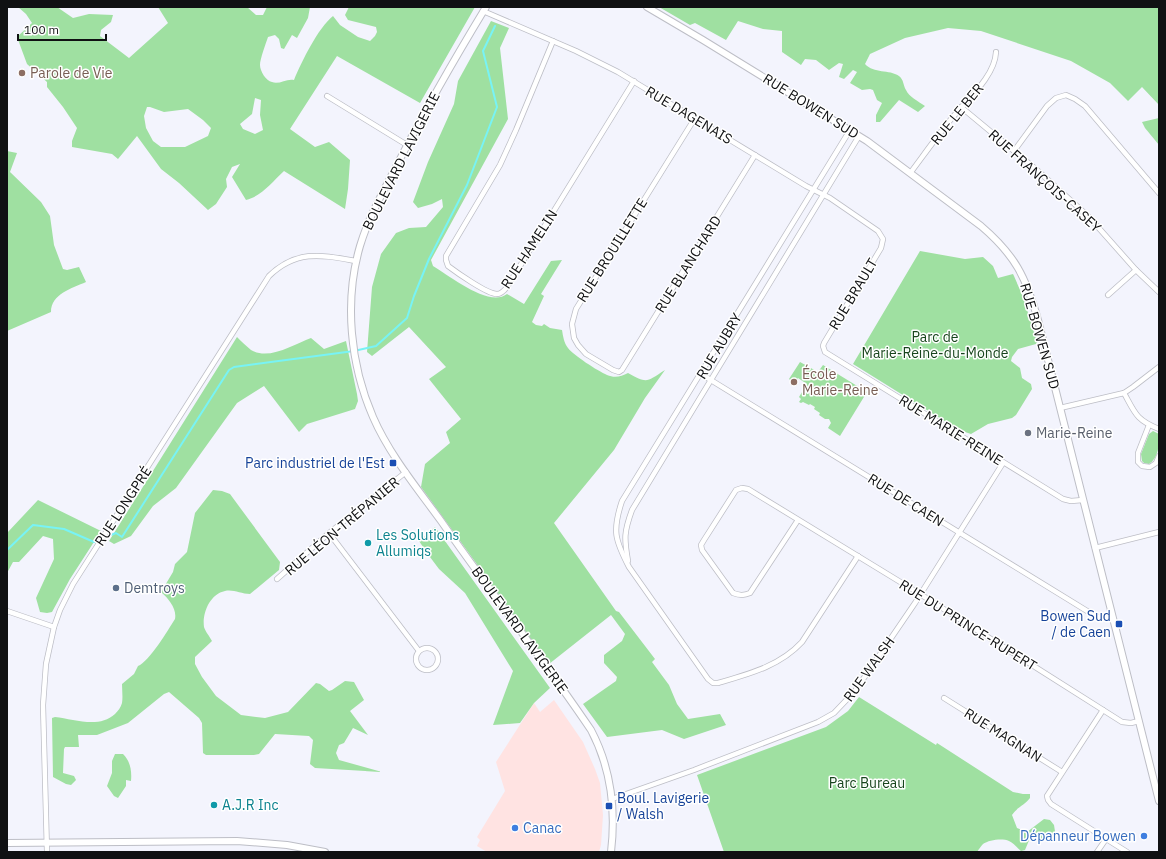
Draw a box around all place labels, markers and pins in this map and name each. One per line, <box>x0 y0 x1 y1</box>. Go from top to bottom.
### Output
place label: Parole de Vie <box>30 64 113 82</box>
marker: Parole de Vie <box>17 68 27 78</box>
place label: École Marie-Reine <box>802 364 879 399</box>
marker: École Marie-Reine <box>789 377 799 387</box>
place label: Marie-Reine <box>1036 424 1113 442</box>
marker: Marie-Reine <box>1023 428 1033 438</box>
place label: Parc industriel de l'Est <box>245 454 385 472</box>
marker: Parc industriel de l'Est <box>388 458 398 468</box>
place label: Les Solutions Allumiqs <box>376 526 460 560</box>
marker: Les Solutions Allumiqs <box>363 538 373 548</box>
place label: Demtroys <box>124 579 185 597</box>
marker: Demtroys <box>111 583 121 593</box>
place label: Bowen Sud / de Caen <box>1040 607 1111 641</box>
marker: Bowen Sud / de Caen <box>1114 619 1124 629</box>
place label: Boul. Lavigerie / Walsh <box>617 789 709 823</box>
place label: A.J.R Inc <box>222 796 279 814</box>
marker: A.J.R Inc <box>209 800 219 810</box>
marker: Boul. Lavigerie / Walsh <box>604 801 614 811</box>
place label: Canac <box>523 819 562 837</box>
marker: Canac <box>510 823 520 833</box>
place label: Dépanneur Bowen <box>1020 827 1136 845</box>
marker: Dépanneur Bowen <box>1139 831 1149 841</box>

